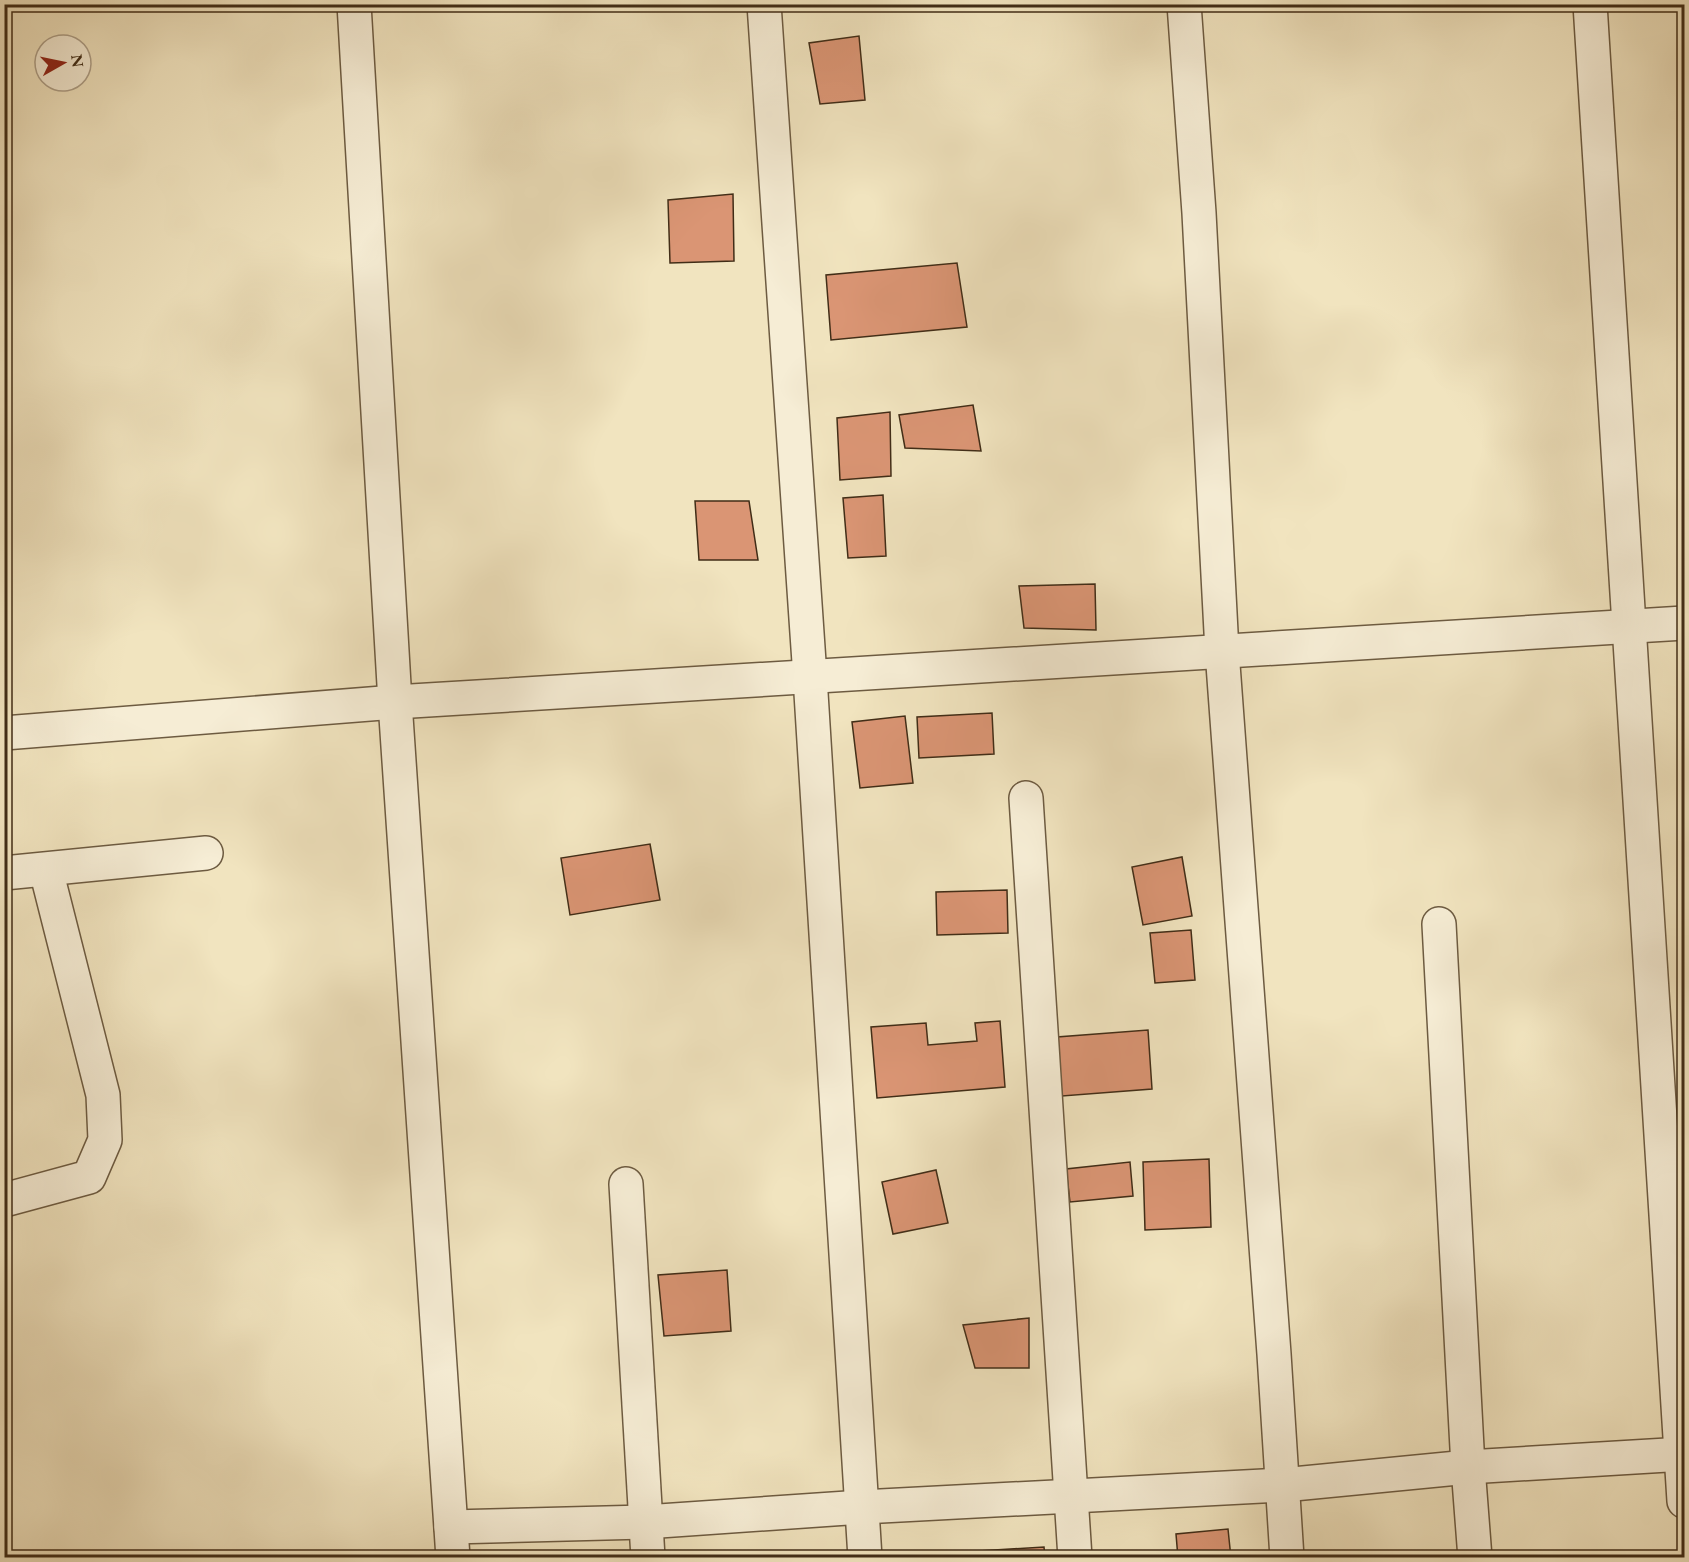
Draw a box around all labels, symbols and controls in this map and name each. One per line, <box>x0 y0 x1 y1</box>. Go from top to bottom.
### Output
north arrow <box>33 33 93 93</box>
text: N <box>66 53 89 69</box>

